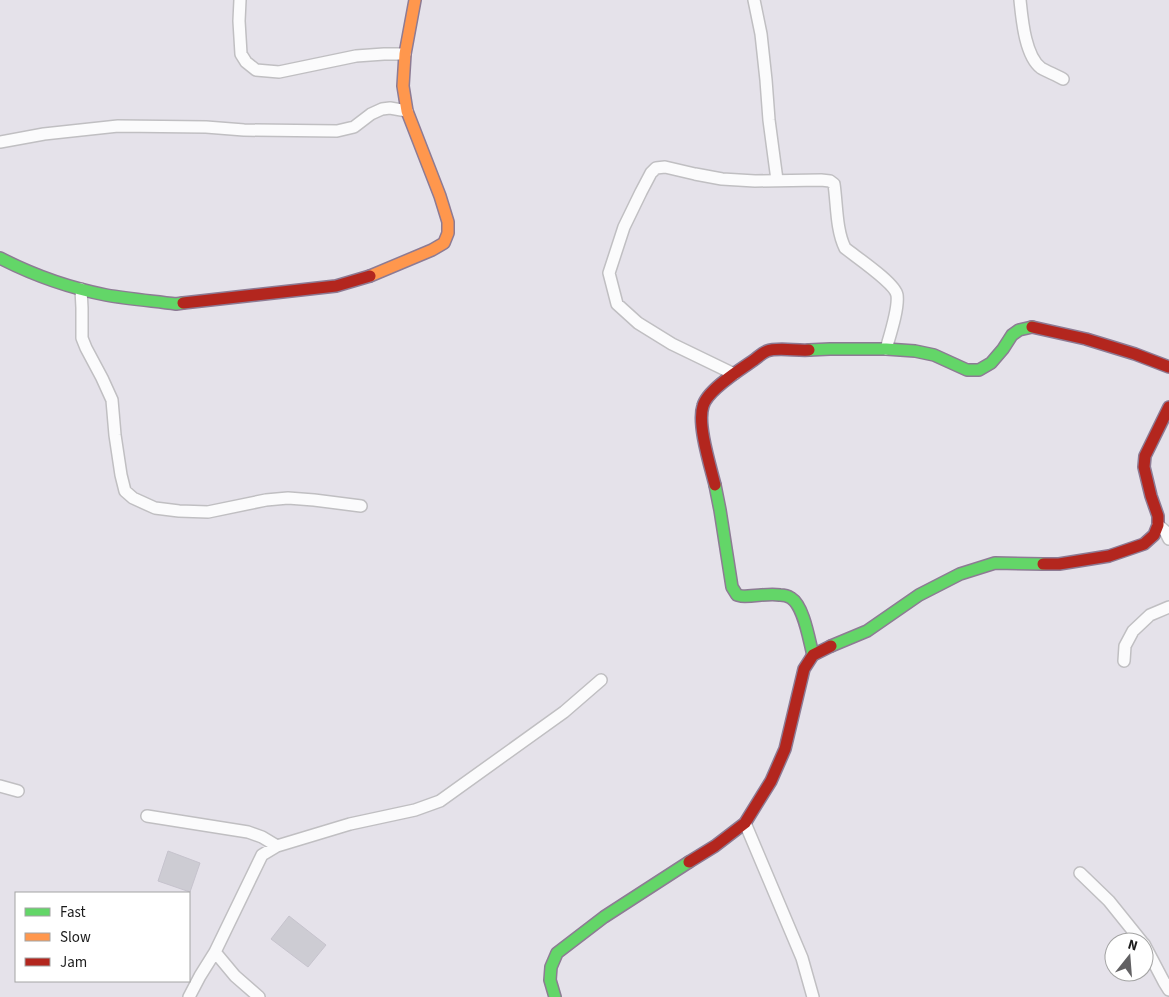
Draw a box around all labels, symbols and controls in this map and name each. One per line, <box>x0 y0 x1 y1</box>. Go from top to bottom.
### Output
legend <box>15 892 190 982</box>
text: Fast <box>60 902 86 923</box>
text: Slow <box>60 927 91 948</box>
north arrow <box>1104 932 1154 982</box>
text: N <box>1125 935 1140 956</box>
text: Jam <box>60 952 87 973</box>

